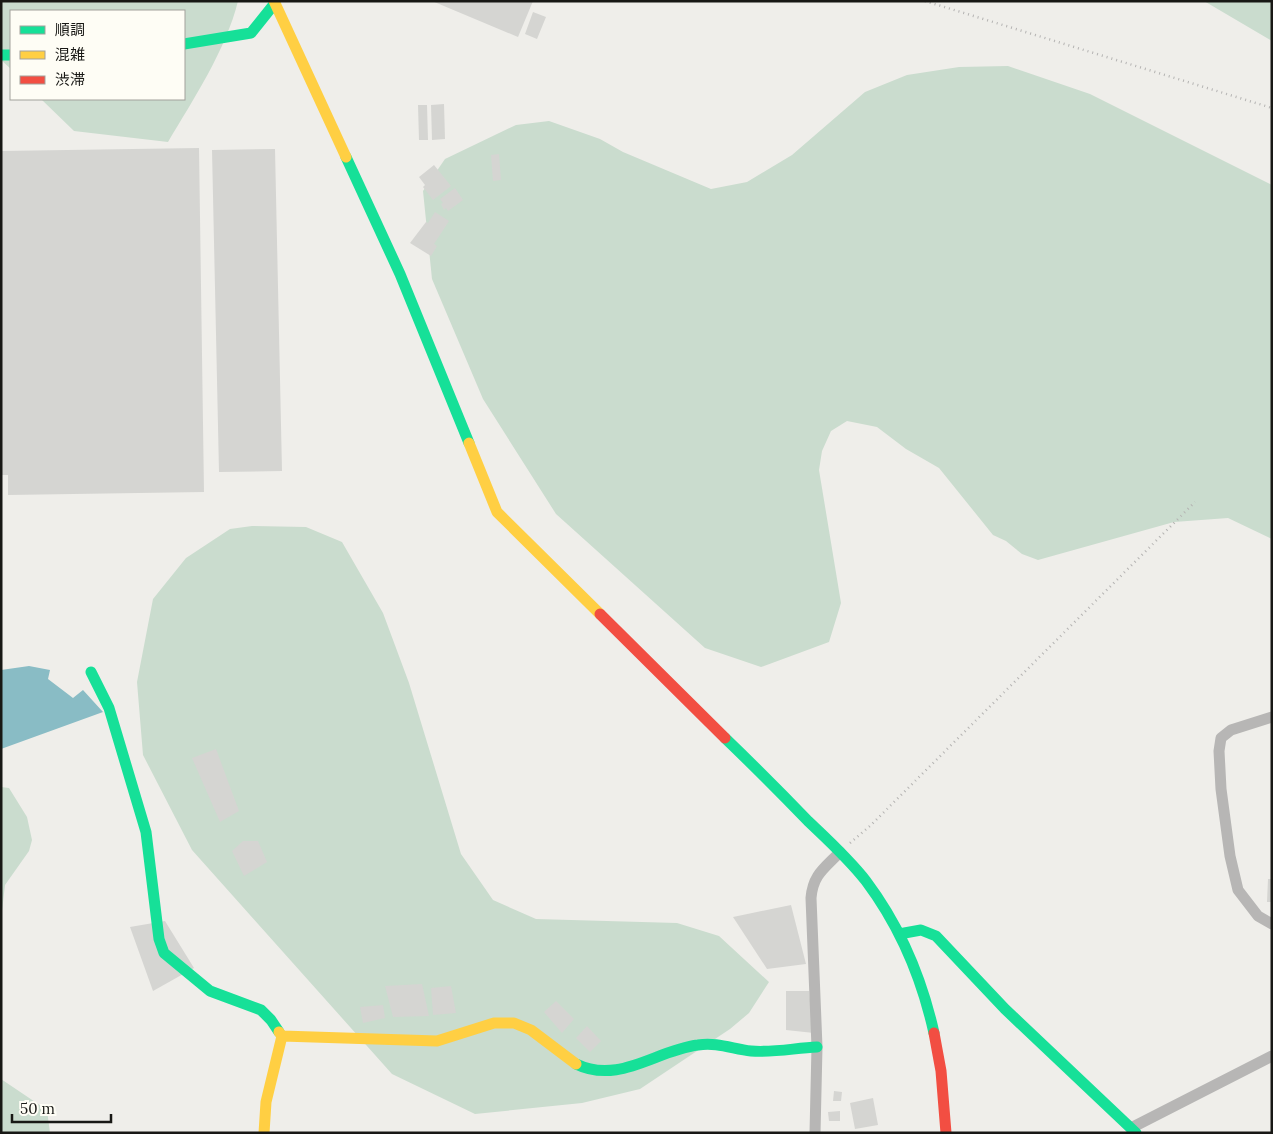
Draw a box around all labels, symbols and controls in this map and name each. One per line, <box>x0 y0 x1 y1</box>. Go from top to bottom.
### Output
legend <box>10 10 185 100</box>
text: 順調 <box>55 20 85 39</box>
text: 混雑 <box>55 45 85 64</box>
text: 渋滞 <box>55 70 85 89</box>
scale bar <box>12 1092 111 1124</box>
text: 50 m <box>20 1099 55 1118</box>

